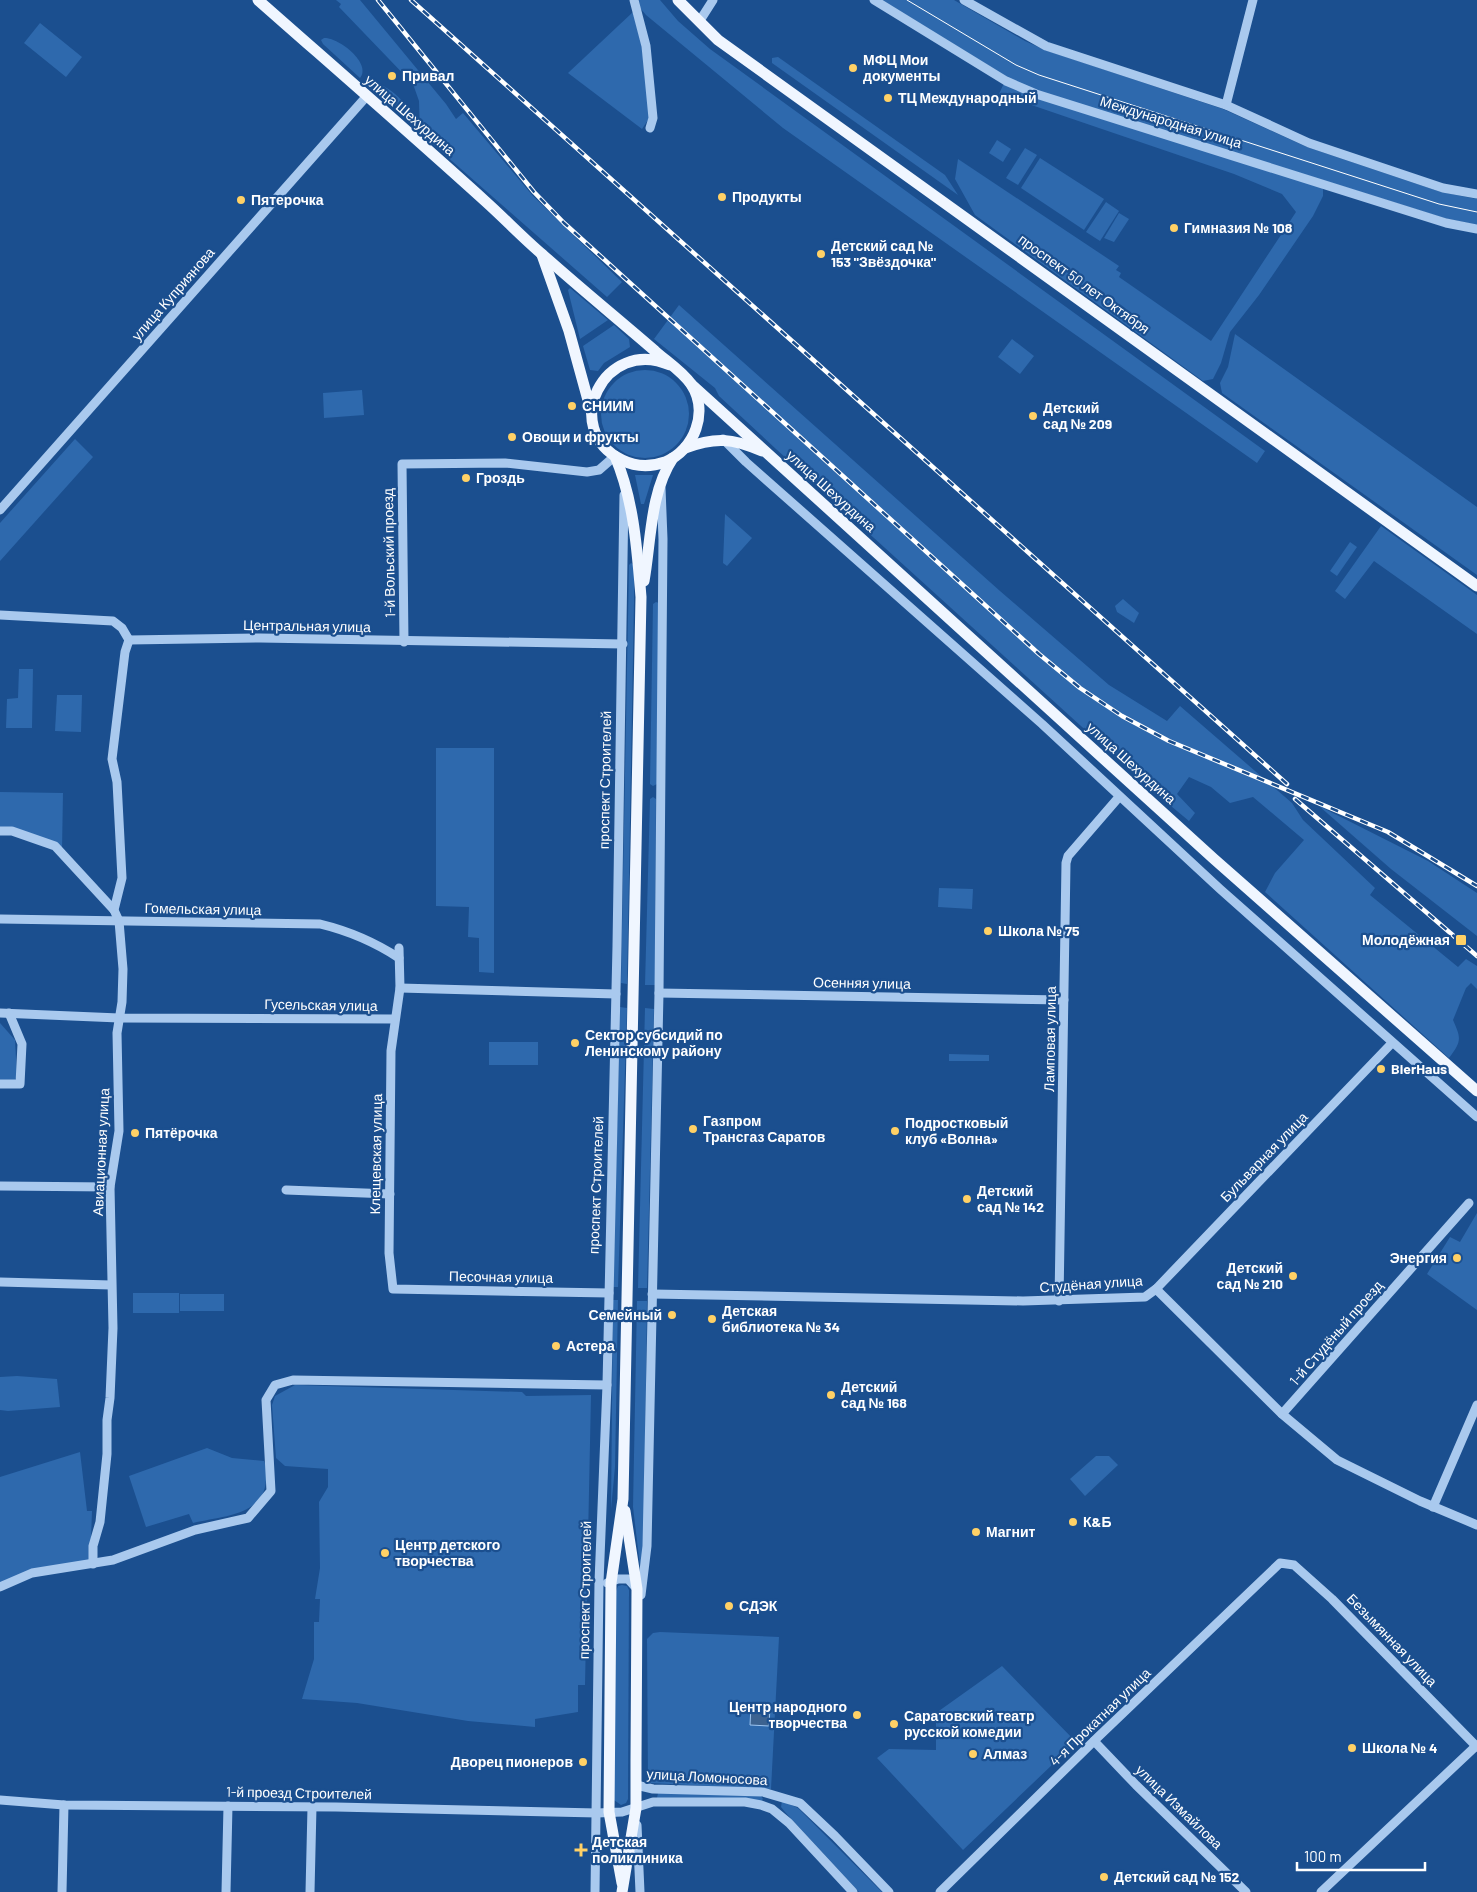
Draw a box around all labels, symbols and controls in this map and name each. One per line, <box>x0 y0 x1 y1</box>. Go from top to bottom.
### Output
place label: МФЦ Мои документы <box>863 51 940 84</box>
marker: МФЦ Мои документы <box>847 62 859 74</box>
place label: Привал <box>402 67 454 84</box>
marker: Привал <box>386 70 398 82</box>
street label: улица Шехурдина <box>362 71 459 159</box>
place label: ТЦ Международный <box>898 89 1037 106</box>
marker: ТЦ Международный <box>882 92 894 104</box>
street label: Международная улица <box>1098 92 1244 151</box>
place label: Продукты <box>732 188 802 205</box>
place label: Пятерочка <box>251 191 324 208</box>
marker: Продукты <box>716 191 728 203</box>
marker: Пятерочка <box>235 194 247 206</box>
place label: Гимназия № 108 <box>1184 219 1293 236</box>
marker: Гимназия № 108 <box>1168 222 1180 234</box>
street label: проспект 50 лет Октября <box>1015 230 1153 337</box>
place label: Детский сад № 153 "Звёздочка" <box>831 237 936 270</box>
street label: улица Куприянова <box>128 243 218 344</box>
marker: Детский сад № 153 "Звёздочка" <box>815 248 827 260</box>
place label: СНИИМ <box>582 397 634 414</box>
place label: Детский сад № 209 <box>1043 399 1112 432</box>
marker: СНИИМ <box>566 400 578 412</box>
marker: Детский сад № 209 <box>1027 410 1039 422</box>
place label: Овощи и фрукты <box>522 428 639 445</box>
marker: Овощи и фрукты <box>506 431 518 443</box>
street label: улица Шехурдина <box>783 446 880 535</box>
place label: Гроздь <box>476 469 525 486</box>
marker: Гроздь <box>460 472 472 484</box>
street label: 1-й Вольский проезд <box>379 488 398 618</box>
street label: Центральная улица <box>243 616 371 635</box>
street label: проспект Строителей <box>595 711 614 849</box>
street label: улица Шехурдина <box>1083 718 1180 807</box>
street label: Гомельская улица <box>144 899 262 918</box>
place label: Школа № 75 <box>998 922 1080 939</box>
marker: Школа № 75 <box>982 925 994 937</box>
place label: Молодёжная <box>1362 931 1450 948</box>
marker: Молодёжная <box>1454 933 1468 947</box>
street label: Осенняя улица <box>813 973 911 992</box>
street label: Ламповая улица <box>1040 986 1059 1092</box>
street label: Гусельская улица <box>264 995 378 1014</box>
place label: Сектор субсидий по Ленинскому району <box>585 1026 723 1059</box>
marker: Сектор субсидий по Ленинскому району <box>569 1037 581 1049</box>
place label: BierHaus <box>1391 1060 1447 1077</box>
marker: BierHaus <box>1375 1063 1387 1075</box>
street label: Авиационная улица <box>89 1087 112 1216</box>
street label: Клещевская улица <box>366 1093 385 1214</box>
street label: Бульварная улица <box>1216 1108 1311 1205</box>
place label: Газпром Трансгаз Саратов <box>703 1112 826 1145</box>
place label: Подростковый клуб «Волна» <box>905 1114 1008 1147</box>
street label: проспект Строителей <box>585 1116 606 1254</box>
marker: Газпром Трансгаз Саратов <box>687 1123 699 1135</box>
place label: Пятёрочка <box>145 1124 218 1141</box>
marker: Подростковый клуб «Волна» <box>889 1125 901 1137</box>
marker: Пятёрочка <box>129 1127 141 1139</box>
place label: Детский сад № 142 <box>977 1182 1044 1215</box>
marker: Детский сад № 142 <box>961 1193 973 1205</box>
place label: Энергия <box>1390 1249 1447 1266</box>
marker: Энергия <box>1451 1252 1463 1264</box>
place label: Детский сад № 210 <box>1216 1259 1283 1292</box>
street label: Песочная улица <box>449 1267 553 1286</box>
marker: Детский сад № 210 <box>1287 1270 1299 1282</box>
street label: Студёная улица <box>1039 1271 1143 1296</box>
street label: 1-й Студёный проезд <box>1285 1277 1386 1389</box>
place label: Детская библиотека № 34 <box>722 1302 840 1335</box>
place label: Семейный <box>589 1306 662 1323</box>
marker: Семейный <box>666 1309 678 1321</box>
marker: Детская библиотека № 34 <box>706 1313 718 1325</box>
place label: Астера <box>566 1337 615 1354</box>
marker: Астера <box>550 1340 562 1352</box>
place label: Детский сад № 168 <box>841 1378 907 1411</box>
marker: Детский сад № 168 <box>825 1389 837 1401</box>
place label: К&Б <box>1083 1513 1111 1530</box>
marker: К&Б <box>1067 1516 1079 1528</box>
street label: проспект Строителей <box>575 1521 594 1659</box>
place label: Магнит <box>986 1523 1036 1540</box>
marker: Магнит <box>970 1526 982 1538</box>
place label: Центр детского творчества <box>395 1536 500 1569</box>
marker: Центр детского творчества <box>379 1547 391 1559</box>
street label: Безымянная улица <box>1344 1590 1441 1690</box>
place label: СДЭК <box>739 1597 778 1614</box>
marker: СДЭК <box>723 1600 735 1612</box>
street label: 4-я Прокатная улица <box>1046 1664 1154 1769</box>
place label: Центр народного творчества <box>729 1698 847 1731</box>
place label: Саратовский театр русской комедии <box>904 1707 1035 1740</box>
marker: Центр народного творчества <box>851 1709 863 1721</box>
marker: Саратовский театр русской комедии <box>888 1718 900 1730</box>
place label: Школа № 4 <box>1362 1739 1437 1756</box>
marker: Школа № 4 <box>1346 1742 1358 1754</box>
place label: Алмаз <box>983 1745 1027 1762</box>
marker: Алмаз <box>967 1748 979 1760</box>
place label: Дворец пионеров <box>451 1753 573 1770</box>
marker: Дворец пионеров <box>577 1756 589 1768</box>
street label: улица Измайлова <box>1132 1761 1226 1853</box>
street label: улица Ломоносова <box>646 1765 768 1788</box>
street label: 1-й проезд Строителей <box>226 1783 372 1802</box>
place label: Детская поликлиника <box>592 1833 683 1866</box>
scale bar <box>1297 1840 1424 1872</box>
marker: Детская поликлиника <box>574 1843 588 1857</box>
text: 100 m <box>1304 1847 1342 1865</box>
place label: Детский сад № 152 <box>1114 1868 1240 1885</box>
marker: Детский сад № 152 <box>1098 1871 1110 1883</box>

